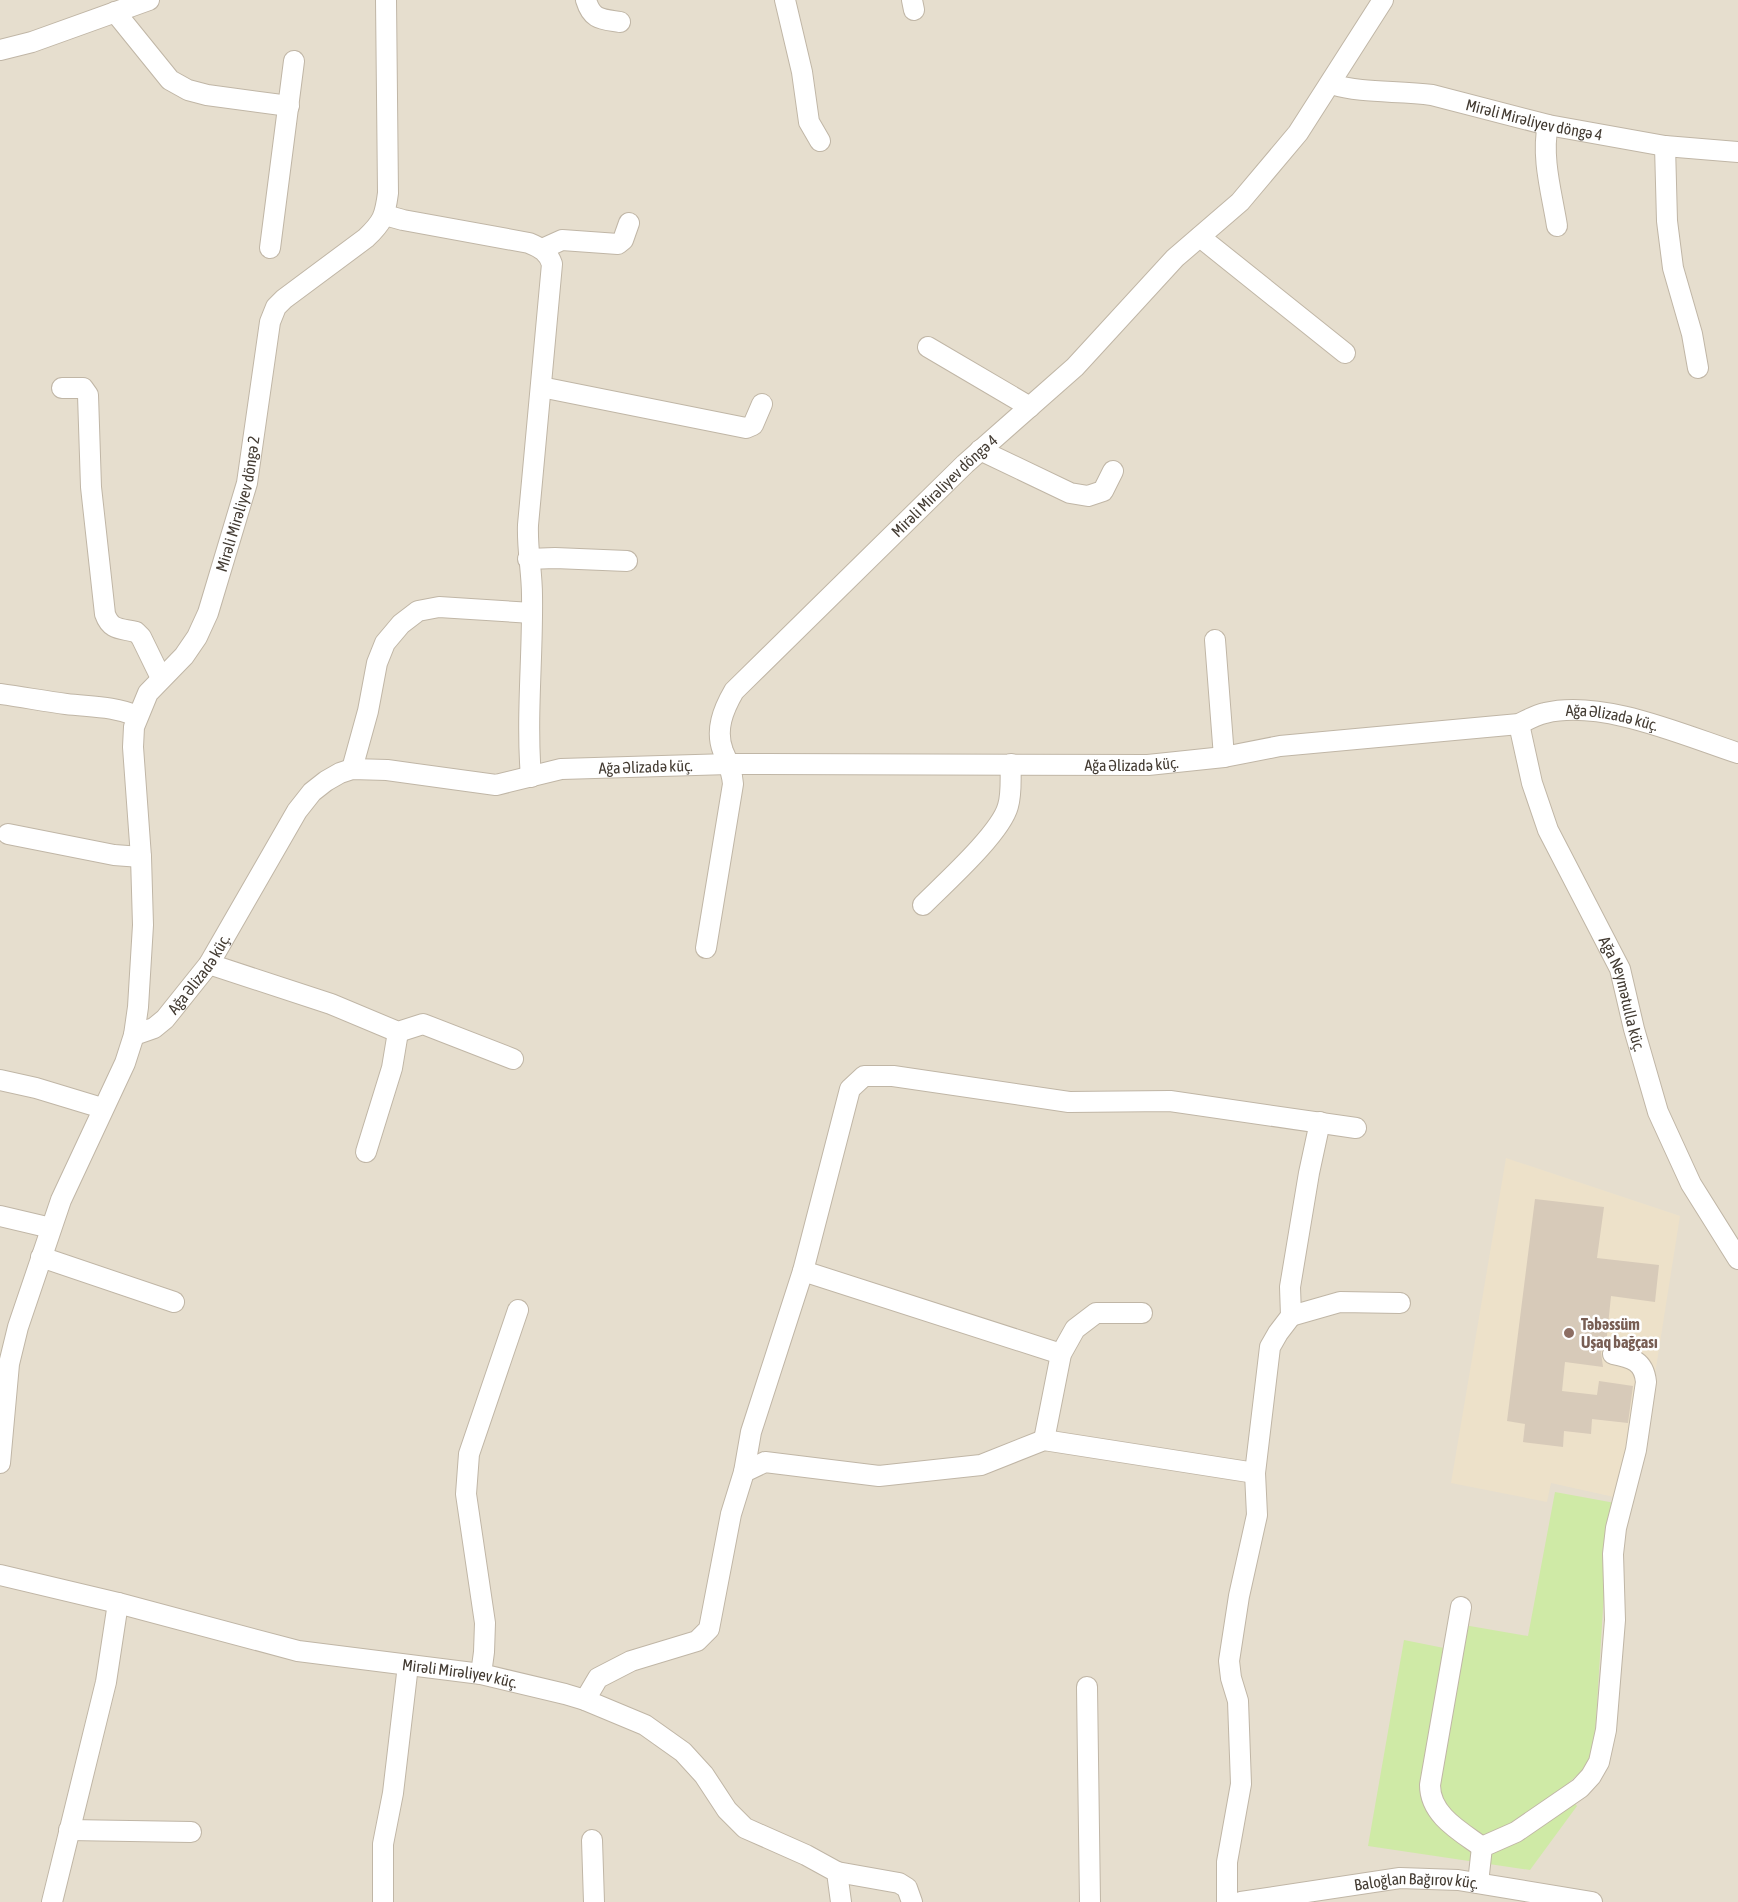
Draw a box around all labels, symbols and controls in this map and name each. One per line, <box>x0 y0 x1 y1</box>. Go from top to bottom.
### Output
street label: Mirəli Mirəliyev döngə 4 <box>1464 95 1604 144</box>
street label: Mirəli Mirəliyev döngə 4 <box>888 431 1001 540</box>
street label: Mirəli Mirəliyev döngə 2 <box>212 435 263 574</box>
street label: Ağa Əlizadə küç. <box>1565 701 1661 734</box>
street label: Ağa Əlizadə küç. <box>1085 753 1180 775</box>
street label: Ağa Əlizadə küç. <box>598 756 693 778</box>
street label: Ağa Əlizadə küç. <box>164 931 233 1017</box>
street label: Ağa Neymətulla küç. <box>1596 933 1649 1054</box>
place label: Təbəssüm Uşaq bağçası <box>1581 1315 1658 1351</box>
marker: Təbəssüm Uşaq bağçası <box>1562 1326 1576 1340</box>
street label: Mirəli Mirəliyev küç. <box>401 1655 520 1692</box>
street label: Baloğlan Bağırov küç. <box>1353 1869 1480 1894</box>

